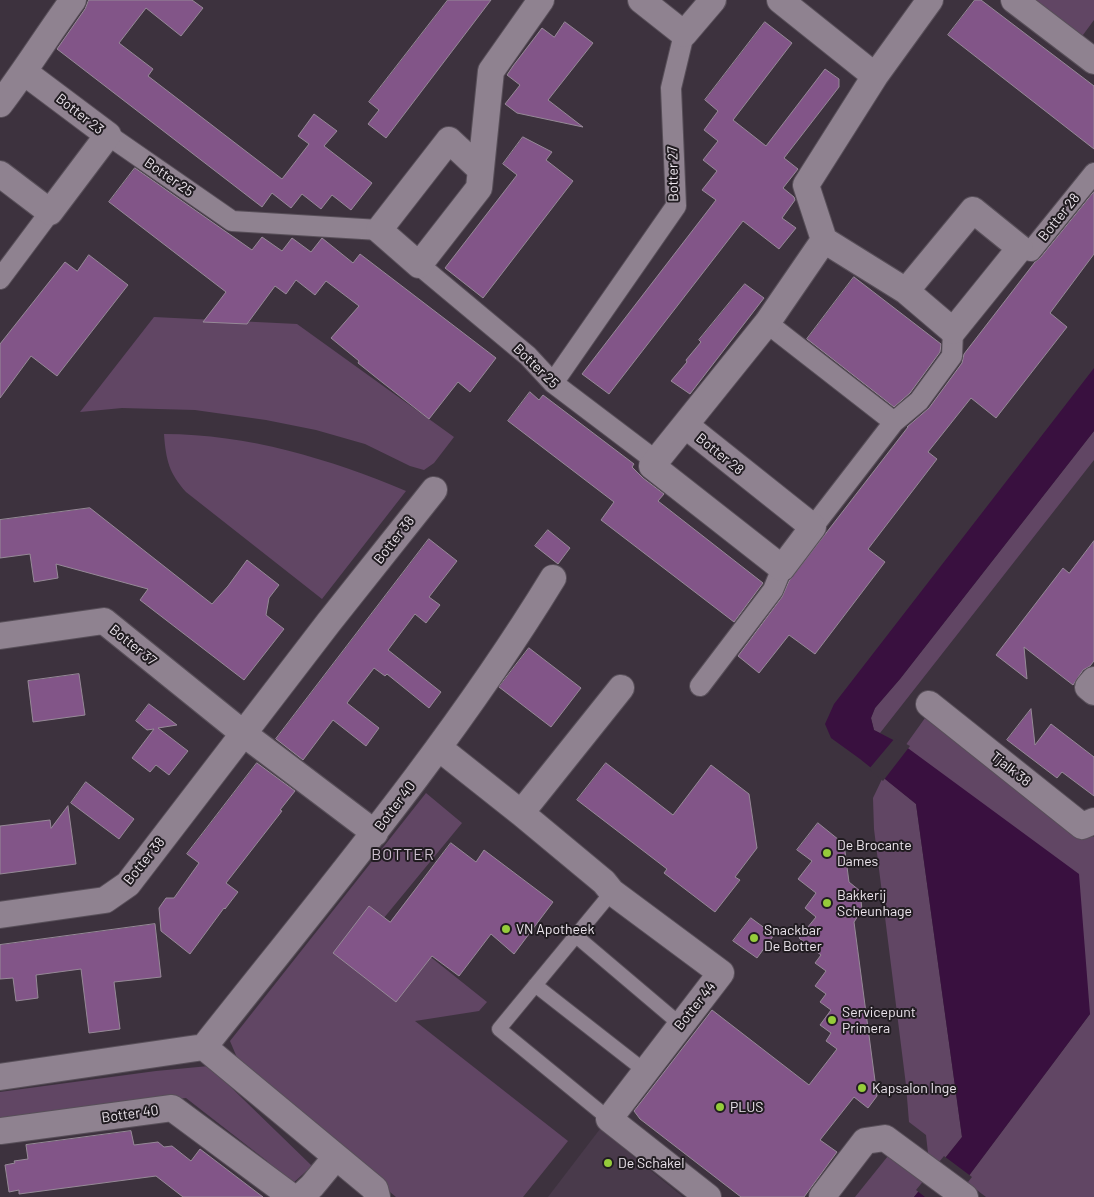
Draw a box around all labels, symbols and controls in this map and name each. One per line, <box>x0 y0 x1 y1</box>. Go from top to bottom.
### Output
street label: Botter 23 <box>53 90 107 138</box>
street label: Botter 27 <box>664 146 682 202</box>
street label: Botter 25 <box>141 154 197 200</box>
street label: Botter 28 <box>1035 190 1083 244</box>
street label: Botter 25 <box>510 340 562 392</box>
street label: Botter 28 <box>693 430 747 478</box>
street label: Botter 38 <box>370 513 418 567</box>
street label: Botter 37 <box>106 621 160 669</box>
street label: Tjalk 38 <box>988 748 1034 790</box>
street label: Botter 40 <box>371 778 419 834</box>
street label: Botter 38 <box>120 834 168 888</box>
place label: De Brocante Dames <box>837 837 912 870</box>
district label: BOTTER <box>371 845 435 865</box>
marker: De Brocante Dames <box>821 847 833 859</box>
place label: Bakkerij Scheunhage <box>837 887 912 920</box>
marker: Bakkerij Scheunhage <box>821 897 833 909</box>
place label: VN Apotheek <box>516 921 594 937</box>
place label: Snackbar De Botter <box>764 922 822 954</box>
marker: VN Apotheek <box>500 923 512 935</box>
marker: Snackbar De Botter <box>748 932 760 944</box>
street label: Botter 44 <box>671 978 719 1034</box>
place label: Servicepunt Primera <box>842 1004 916 1036</box>
marker: Servicepunt Primera <box>826 1014 838 1026</box>
place label: Kapsalon Inge <box>872 1080 957 1096</box>
marker: Kapsalon Inge <box>856 1082 868 1094</box>
place label: PLUS <box>730 1099 763 1115</box>
marker: PLUS <box>714 1101 726 1113</box>
street label: Botter 40 <box>100 1102 160 1126</box>
place label: De Schakel <box>618 1155 684 1171</box>
marker: De Schakel <box>602 1157 614 1169</box>

